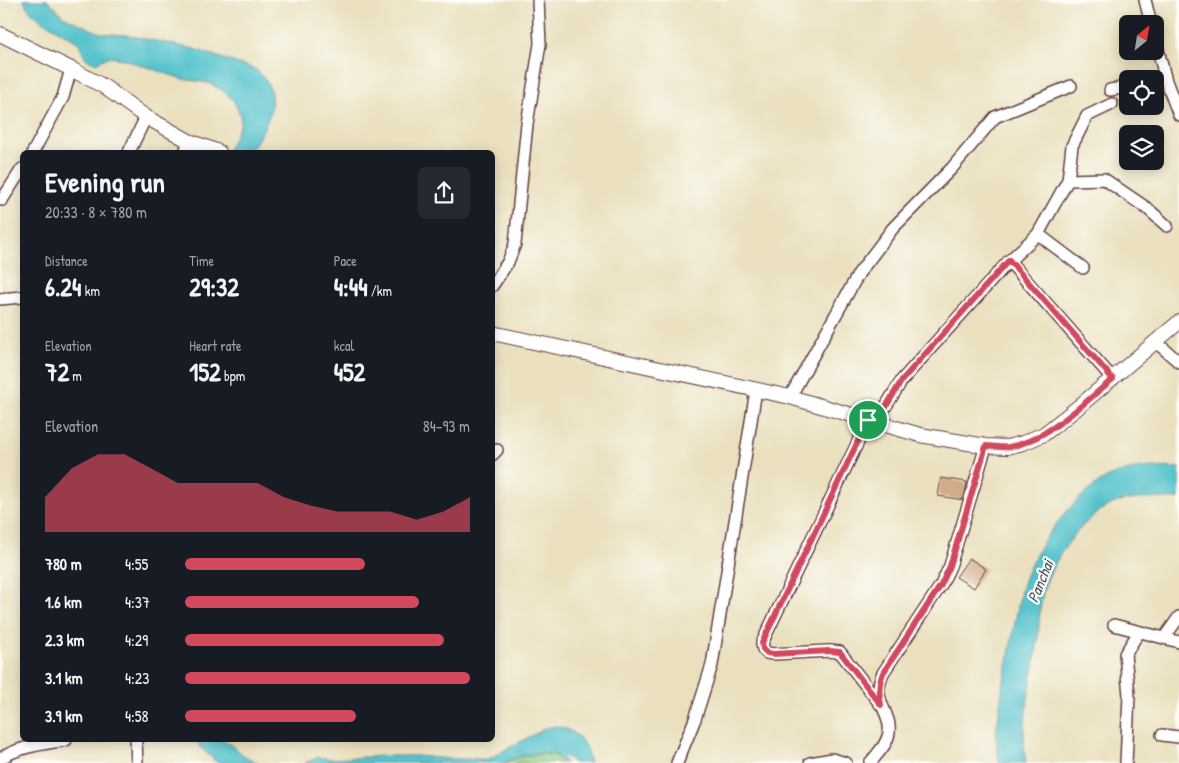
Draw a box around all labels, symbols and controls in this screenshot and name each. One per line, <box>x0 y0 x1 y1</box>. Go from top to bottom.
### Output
north arrow <box>1119 15 1164 60</box>
map controls <box>1119 15 1164 170</box>
button: locate <box>1119 70 1164 115</box>
button: layers <box>1119 125 1164 170</box>
text: Evening run <box>45 163 165 201</box>
button: share <box>418 167 470 219</box>
text: 20:33 · 8 × 780 m <box>45 201 147 223</box>
text: Distance <box>45 251 88 270</box>
text: Time <box>189 251 214 270</box>
text: Pace <box>334 251 357 270</box>
text: 6.24 <box>45 270 81 304</box>
text: 29:32 <box>189 270 239 304</box>
text: 4:44 <box>334 270 368 304</box>
text: km <box>81 281 100 300</box>
text: /km <box>368 281 392 300</box>
text: Elevation <box>45 336 92 355</box>
text: Heart rate <box>189 336 242 355</box>
text: kcal <box>334 336 354 355</box>
text: 72 <box>45 355 69 389</box>
text: 152 <box>189 355 221 389</box>
text: 452 <box>334 355 365 389</box>
text: m <box>69 366 82 385</box>
text: bpm <box>221 366 245 385</box>
pin <box>847 399 889 441</box>
icon: arrive <box>854 406 882 434</box>
text: Elevation <box>45 415 98 437</box>
text: 84–93 m <box>423 415 470 437</box>
text: 780 m <box>45 553 82 575</box>
text: 4:55 <box>125 553 148 575</box>
water label: Panchai <box>1022 555 1059 606</box>
text: 1.6 km <box>45 591 82 613</box>
text: 4:37 <box>125 591 150 613</box>
text: 2.3 km <box>45 629 84 651</box>
text: 4:29 <box>125 629 148 651</box>
text: 3.1 km <box>45 667 83 689</box>
text: 4:23 <box>125 667 149 689</box>
text: 3.9 km <box>45 705 83 727</box>
text: 4:58 <box>125 705 148 727</box>

